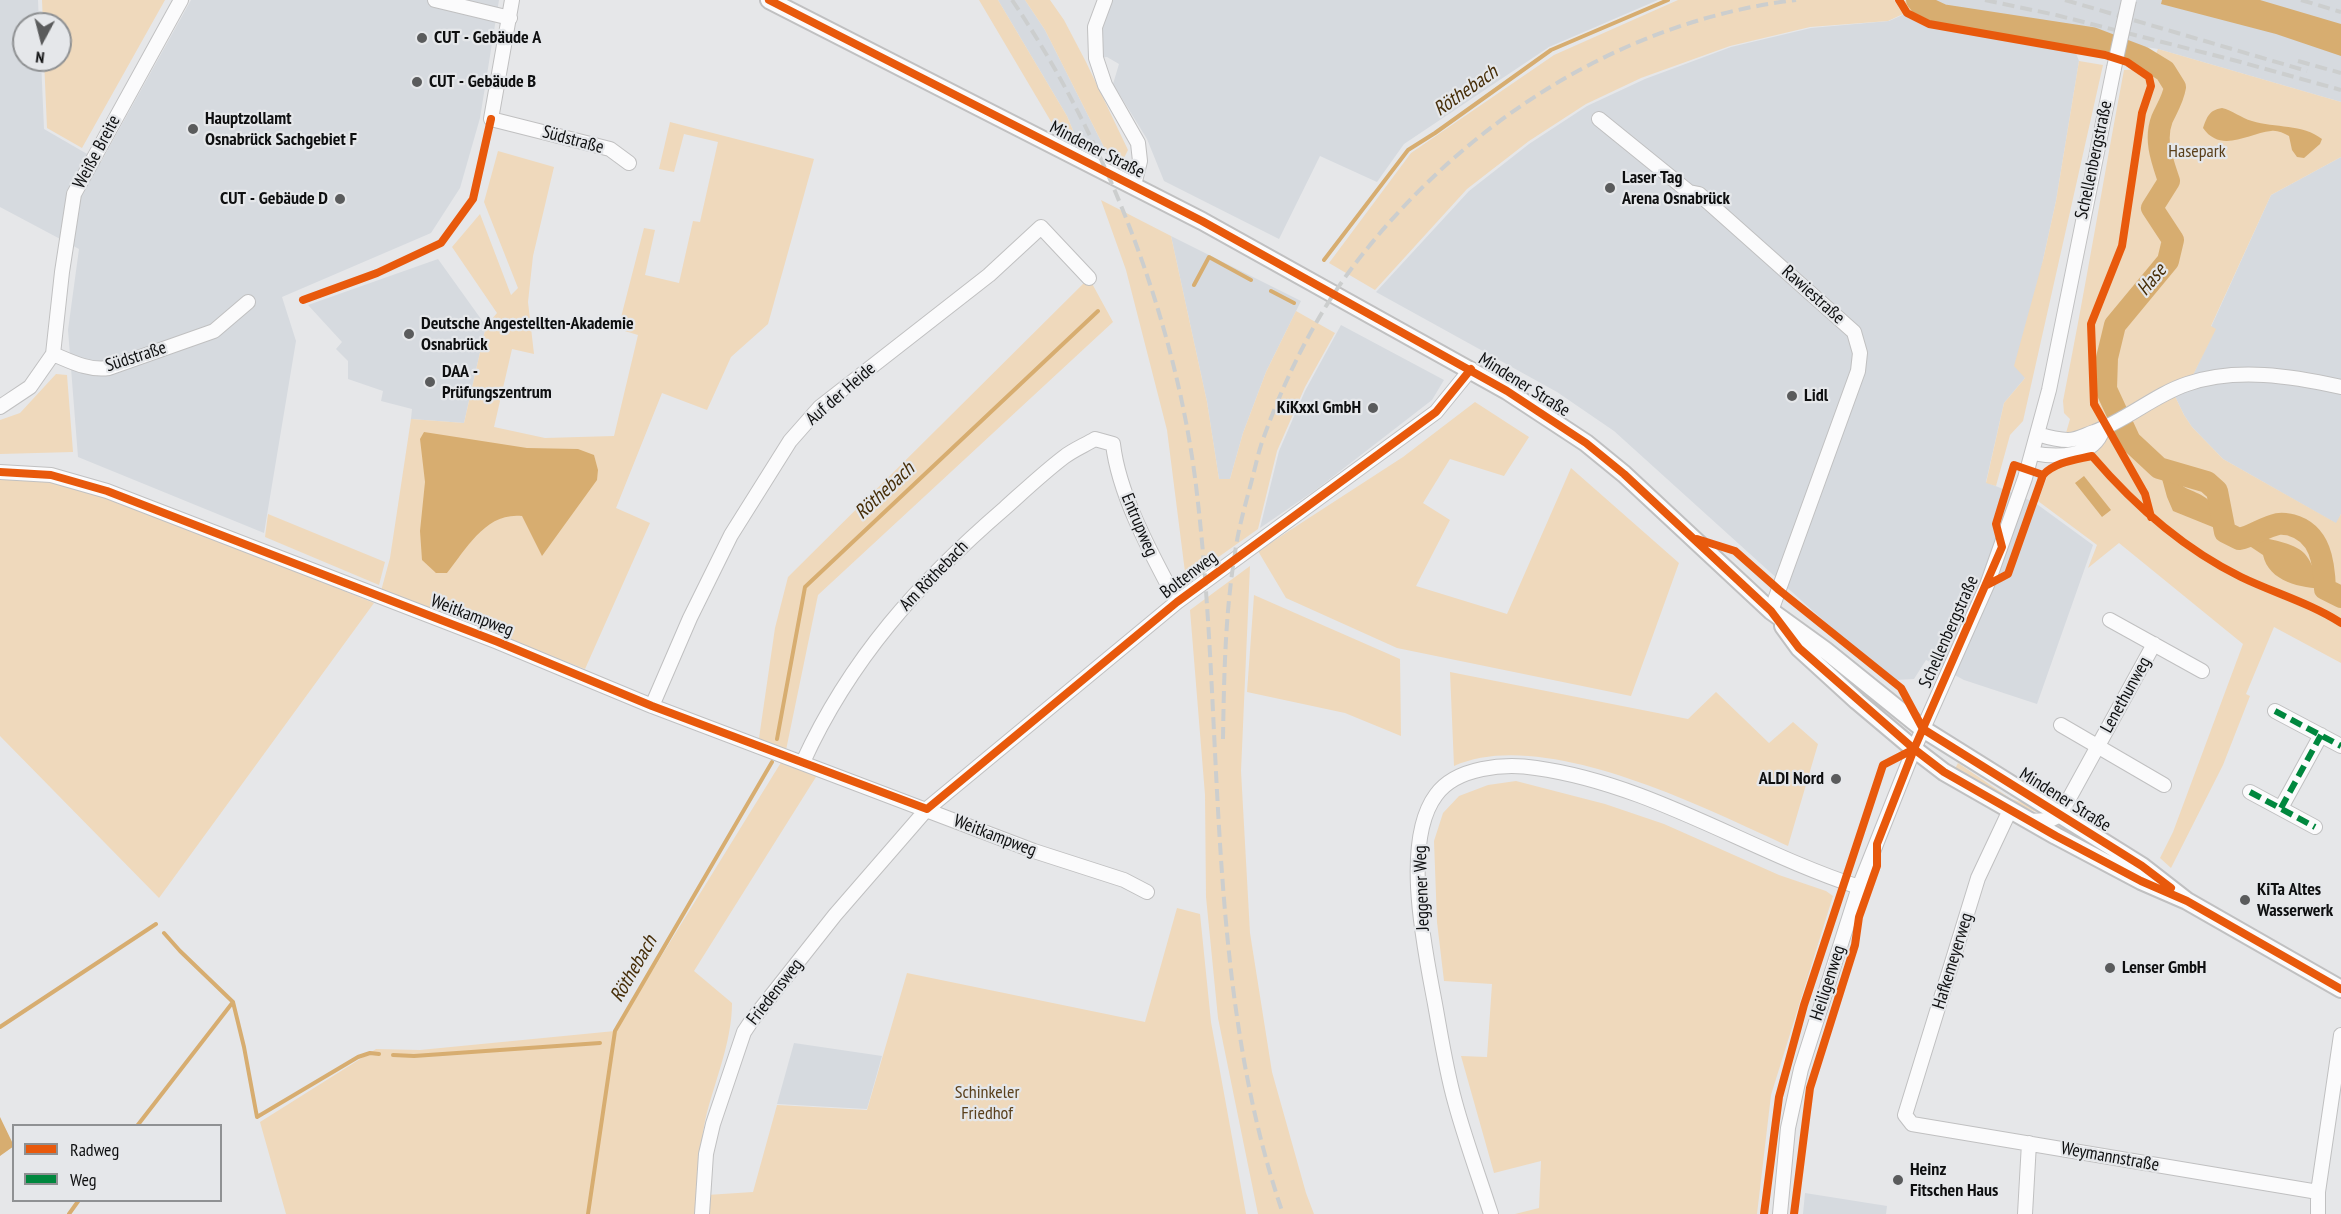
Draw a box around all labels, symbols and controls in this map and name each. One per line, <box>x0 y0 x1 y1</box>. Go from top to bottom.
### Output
north arrow <box>12 12 72 72</box>
place label: CUT - Gebäude A <box>434 27 541 49</box>
marker: CUT - Gebäude A <box>415 31 429 45</box>
text: N <box>35 47 46 68</box>
water label: Röthebach <box>1429 60 1503 122</box>
place label: CUT - Gebäude B <box>429 71 536 93</box>
marker: CUT - Gebäude B <box>410 75 424 89</box>
street label: Schellenbergstraße <box>2071 99 2117 221</box>
place label: Hauptzollamt Osnabrück Sachgebiet F <box>205 108 357 150</box>
street label: Weiße Breite <box>69 112 125 192</box>
street label: Mindener Straße <box>1046 117 1148 183</box>
street label: Südstraße <box>540 121 606 159</box>
marker: Hauptzollamt Osnabrück Sachgebiet F <box>186 122 200 136</box>
park label: Hasepark <box>2168 141 2226 163</box>
place label: Laser Tag Arena Osnabrück <box>1622 167 1730 210</box>
marker: Laser Tag Arena Osnabrück <box>1603 181 1617 195</box>
place label: CUT - Gebäude D <box>220 188 328 210</box>
marker: CUT - Gebäude D <box>333 192 347 206</box>
water label: Hase <box>2132 259 2172 301</box>
street label: Rawiestraße <box>1777 261 1849 329</box>
place label: Deutsche Angestellten-Akademie Osnabrück <box>421 313 634 356</box>
marker: Deutsche Angestellten-Akademie Osnabrück <box>402 327 416 341</box>
street label: Südstraße <box>103 337 169 377</box>
street label: Mindener Straße <box>1474 348 1574 422</box>
street label: Auf der Heide <box>802 358 880 430</box>
place label: DAA - Prüfungszentrum <box>442 361 552 404</box>
marker: DAA - Prüfungszentrum <box>423 375 437 389</box>
place label: Lidl <box>1804 385 1828 407</box>
marker: Lidl <box>1785 389 1799 403</box>
place label: KiKxxl GmbH <box>1277 397 1361 419</box>
marker: KiKxxl GmbH <box>1366 401 1380 415</box>
water label: Röthebach <box>850 457 920 525</box>
street label: Entrupweg <box>1116 490 1162 560</box>
street label: Am Röthebach <box>895 536 973 616</box>
street label: Boltenweg <box>1156 546 1222 604</box>
street label: Schellenbergstraße <box>1915 573 1983 691</box>
street label: Weitkampweg <box>428 590 516 642</box>
street label: Lenethunweg <box>2096 653 2156 737</box>
street label: Mindener Straße <box>2015 763 2115 837</box>
place label: ALDI Nord <box>1759 768 1824 790</box>
marker: ALDI Nord <box>1829 772 1843 786</box>
street label: Weitkampweg <box>951 810 1039 862</box>
street label: Jeggener Weg <box>1410 845 1434 931</box>
place label: KiTa Altes Wasserwerk <box>2257 879 2333 922</box>
marker: KiTa Altes Wasserwerk <box>2238 893 2252 907</box>
street label: Hafkemeyerweg <box>1928 910 1978 1012</box>
water label: Röthebach <box>605 932 663 1006</box>
street label: Heiligenweg <box>1806 943 1850 1023</box>
street label: Friedensweg <box>742 954 808 1030</box>
place label: Lenser GmbH <box>2122 957 2206 979</box>
marker: Lenser GmbH <box>2103 961 2117 975</box>
park label: Schinkeler Friedhof <box>955 1082 1019 1124</box>
legend <box>12 1124 222 1202</box>
text: Radweg <box>70 1138 119 1161</box>
street label: Weymannstraße <box>2059 1138 2161 1176</box>
place label: Heinz Fitschen Haus <box>1910 1159 1998 1202</box>
text: Weg <box>70 1168 97 1191</box>
marker: Heinz Fitschen Haus <box>1891 1173 1905 1187</box>

